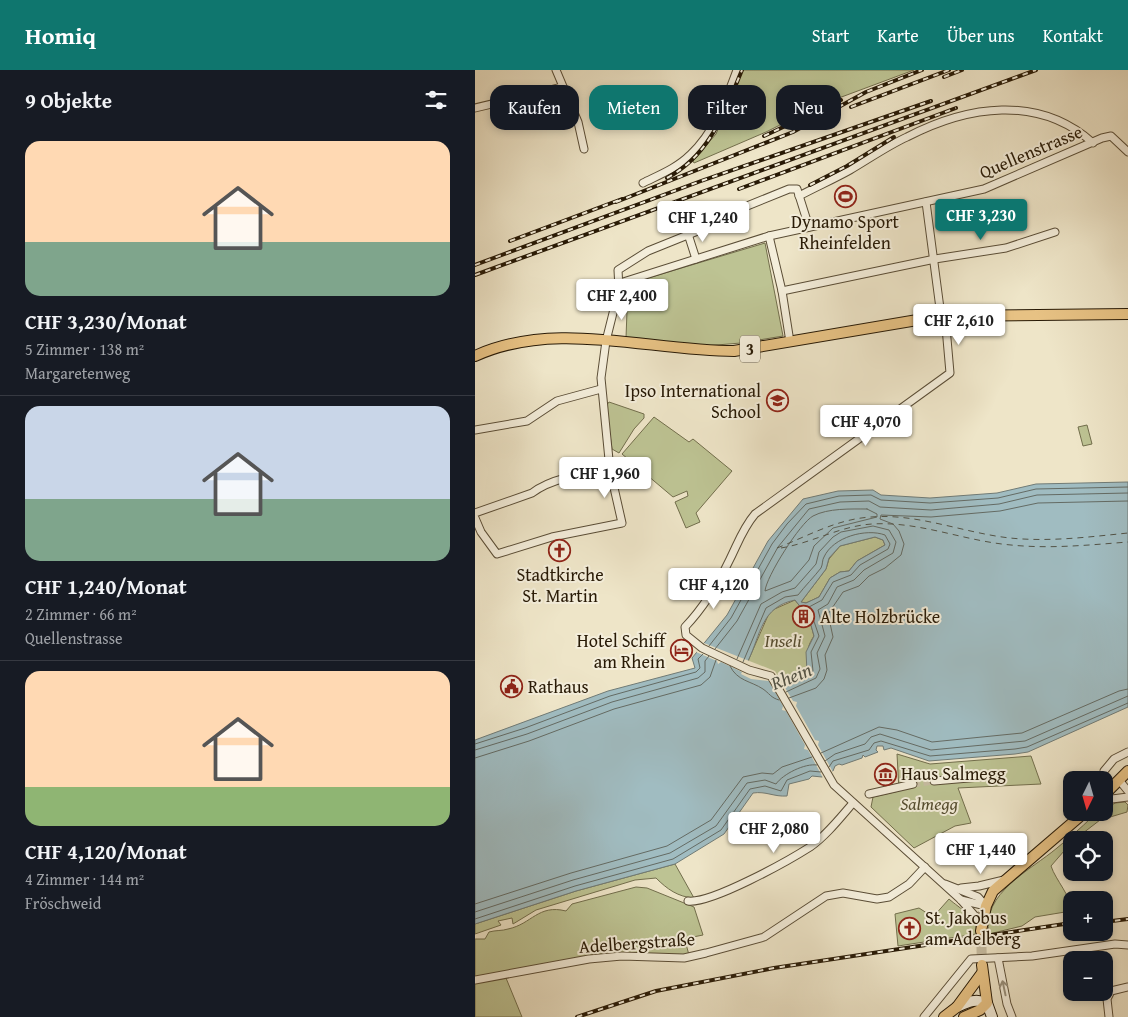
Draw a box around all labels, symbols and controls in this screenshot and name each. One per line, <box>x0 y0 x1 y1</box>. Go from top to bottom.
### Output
text: Homiq <box>25 18 96 53</box>
text: Start <box>812 22 849 49</box>
text: Karte <box>877 22 919 49</box>
text: Über uns <box>947 22 1015 49</box>
text: Kontakt <box>1043 22 1103 49</box>
text: 9 Objekte <box>25 85 112 116</box>
chip: Kaufen <box>490 85 579 130</box>
chip: Mieten <box>589 85 678 130</box>
chip: Filter <box>688 85 766 130</box>
chip: Neu <box>776 85 841 130</box>
icon: filters <box>422 86 450 114</box>
street label: Quellenstrasse <box>975 118 1087 185</box>
icon: home <box>193 173 283 263</box>
sports icon: Dynamo Sport Rheinfelden <box>833 185 857 209</box>
pin: CHF 3,230 <box>924 198 1038 241</box>
pin: CHF 1,240 <box>646 200 760 243</box>
text: CHF 3,230 <box>946 203 1016 227</box>
text: CHF 1,240 <box>668 205 738 229</box>
place label: Dynamo Sport Rheinfelden <box>791 208 900 256</box>
pin: CHF 2,400 <box>565 278 679 321</box>
text: CHF 2,400 <box>587 283 657 307</box>
pin: CHF 2,610 <box>902 304 1016 346</box>
text: CHF 3,230/Monat <box>25 306 187 337</box>
text: CHF 2,610 <box>924 308 994 332</box>
road number: 3 <box>740 336 760 362</box>
text: 5 Zimmer · 138 m² <box>25 337 144 361</box>
text: Margaretenweg <box>25 361 130 385</box>
place label: Ipso International School <box>625 377 761 425</box>
school or university icon: Ipso International School <box>765 389 789 413</box>
pin: CHF 4,070 <box>809 404 923 447</box>
text: CHF 4,070 <box>831 409 901 433</box>
icon: home <box>193 439 283 529</box>
pin: CHF 1,960 <box>548 456 662 499</box>
text: CHF 1,960 <box>570 461 640 485</box>
church icon: Stadtkirche St. Martin <box>548 538 572 562</box>
place label: Stadtkirche St. Martin <box>516 561 604 609</box>
pin: CHF 4,120 <box>657 568 771 610</box>
text: CHF 1,240/Monat <box>25 571 187 602</box>
text: CHF 4,120 <box>679 572 749 596</box>
text: 2 Zimmer · 66 m² <box>25 602 137 626</box>
place label: Alte Holzbrücke <box>820 603 940 630</box>
building icon: Alte Holzbrücke <box>792 605 816 629</box>
text: Quellenstrasse <box>25 626 123 650</box>
place label: Hotel Schiff am Rhein <box>577 627 667 675</box>
park label: Inseli <box>764 627 802 654</box>
hotel icon: Hotel Schiff am Rhein <box>669 639 693 663</box>
water label: Rhein <box>765 655 816 697</box>
place label: Rathaus <box>528 673 589 700</box>
public building icon: Rathaus <box>500 675 524 699</box>
icon: home <box>193 704 283 794</box>
place label: Haus Salmegg <box>901 760 1006 787</box>
museum icon: Haus Salmegg <box>873 762 897 786</box>
north arrow <box>1063 771 1113 821</box>
map controls <box>1063 771 1113 1001</box>
park label: Salmegg <box>900 790 958 817</box>
pin: CHF 2,080 <box>717 812 831 854</box>
text: CHF 2,080 <box>739 816 809 840</box>
button: locate <box>1063 831 1113 881</box>
pin: CHF 1,440 <box>924 832 1038 875</box>
text: CHF 4,120/Monat <box>25 836 187 867</box>
text: CHF 1,440 <box>946 837 1016 861</box>
text: 4 Zimmer · 144 m² <box>25 867 144 891</box>
text: Fröschweid <box>25 891 101 915</box>
button: + <box>1063 891 1113 941</box>
place label: St. Jakobus am Adelberg <box>925 904 1020 952</box>
church icon: St. Jakobus am Adelberg <box>897 916 921 940</box>
street label: Adelbergstraße <box>578 925 696 960</box>
button: − <box>1063 951 1113 1001</box>
one-way arrow <box>999 980 1008 996</box>

